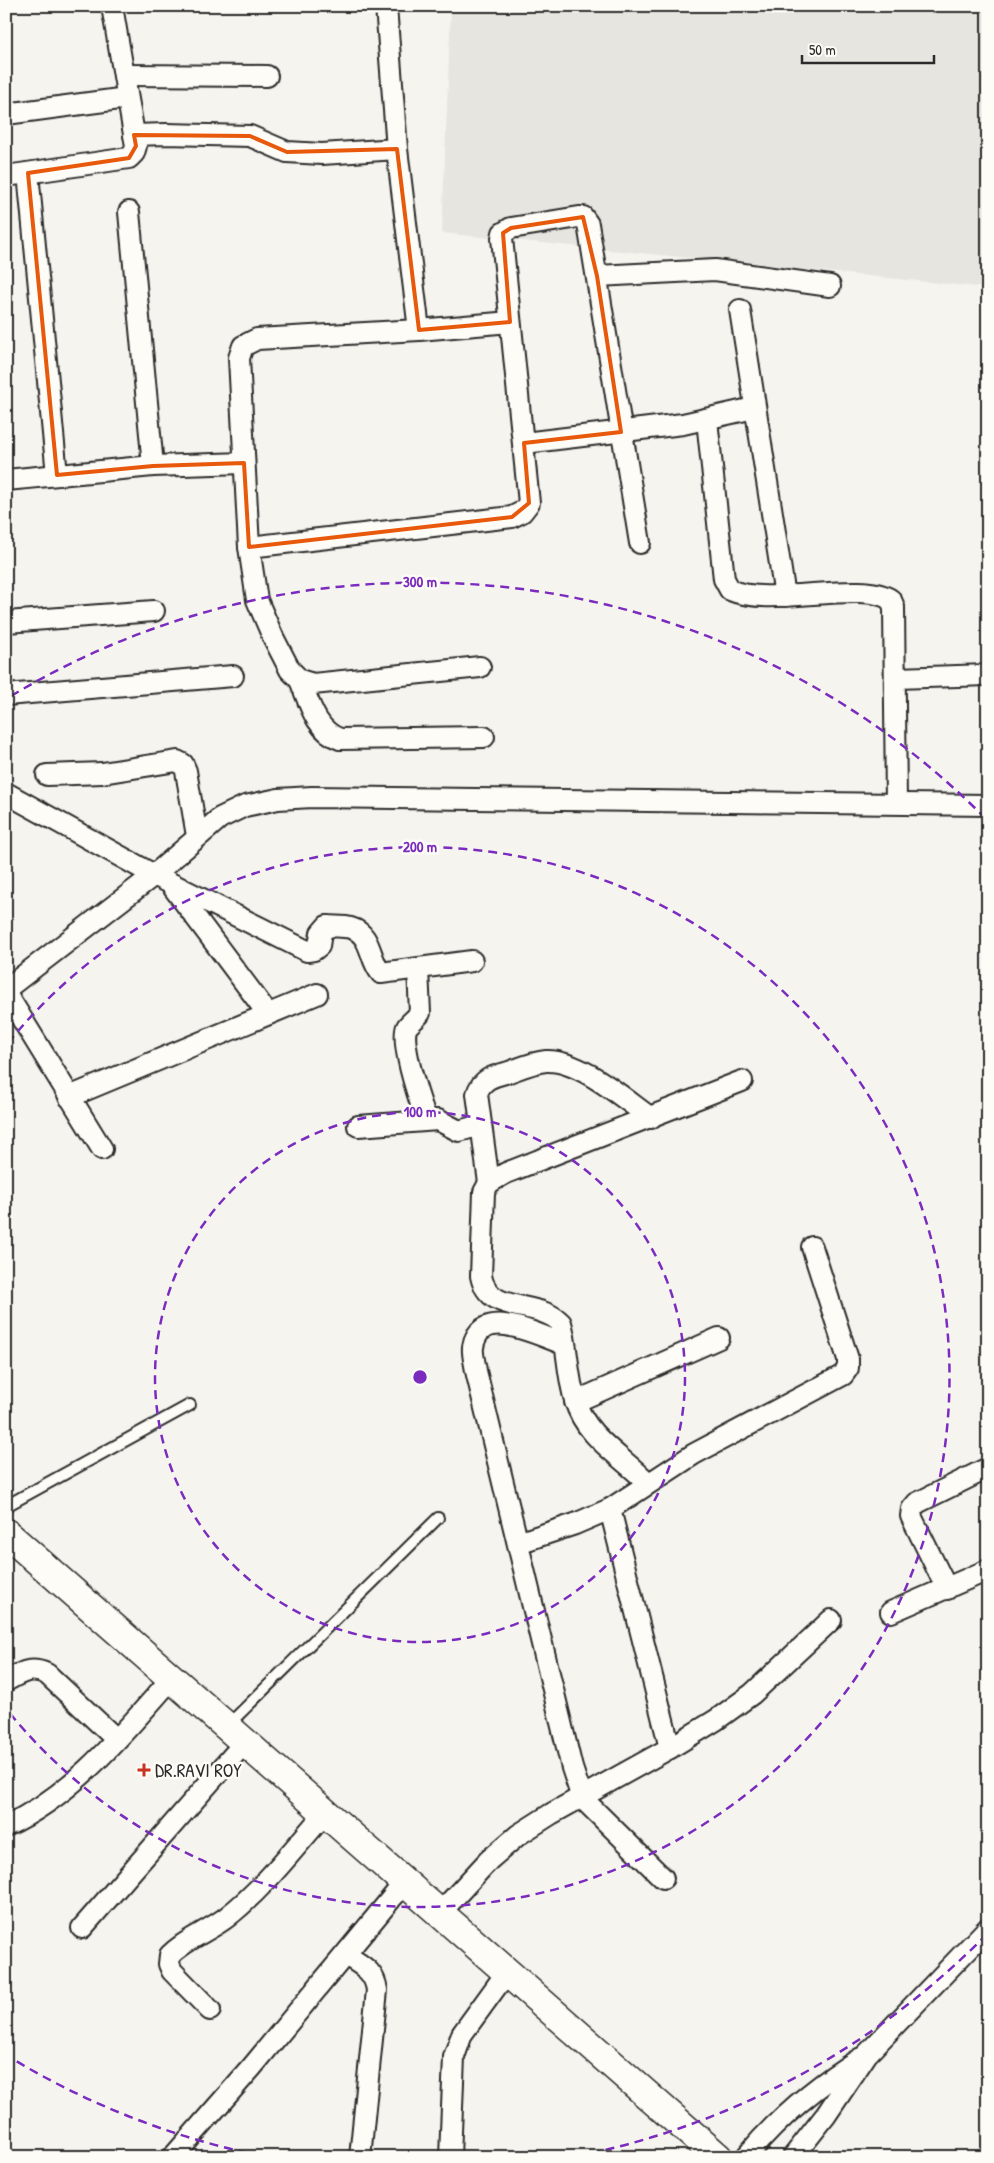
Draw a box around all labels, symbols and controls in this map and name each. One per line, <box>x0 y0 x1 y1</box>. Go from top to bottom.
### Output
scale bar <box>802 32 934 64</box>
text: 50 m <box>809 39 836 60</box>
text: 300 m <box>403 571 437 592</box>
text: 200 m <box>403 836 437 857</box>
text: 100 m <box>404 1101 436 1122</box>
centre of rings <box>411 1368 429 1386</box>
place label: DR.RAVI ROY <box>155 1757 242 1783</box>
marker: DR.RAVI ROY <box>137 1763 151 1777</box>

